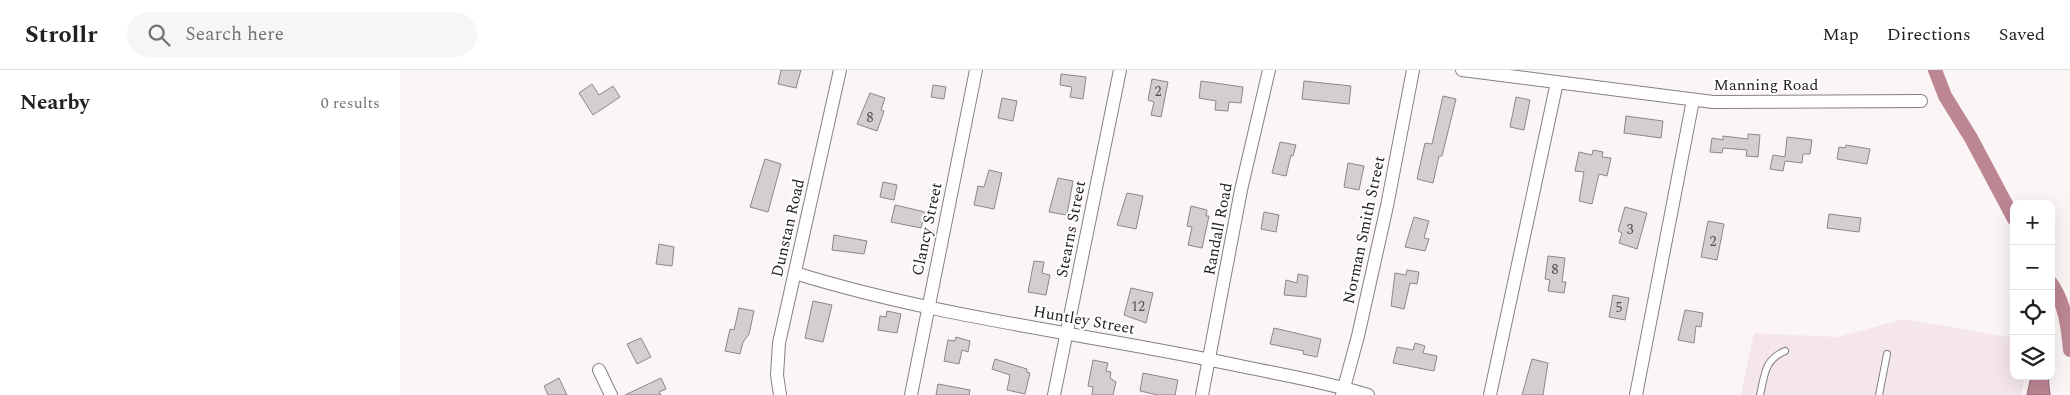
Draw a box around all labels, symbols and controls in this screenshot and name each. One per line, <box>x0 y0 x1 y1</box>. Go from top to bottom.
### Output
search box <box>127 12 477 57</box>
text: Strollr <box>25 17 97 53</box>
text: Search here <box>185 20 284 49</box>
icon: search <box>145 21 173 49</box>
text: Map <box>1823 21 1859 48</box>
text: Directions <box>1887 21 1971 48</box>
text: Saved <box>1999 21 2045 48</box>
street label: Manning Road <box>1714 73 1818 97</box>
house number: 2 <box>1155 81 1162 102</box>
text: Nearby <box>20 87 90 119</box>
text: 0 results <box>321 91 380 115</box>
house number: 8 <box>867 107 874 128</box>
street label: Norman Smith Street <box>1337 153 1391 306</box>
street label: Dunstan Road <box>765 176 811 280</box>
street label: Stearns Street <box>1050 178 1092 280</box>
street label: Clancy Street <box>905 180 949 278</box>
street label: Randall Road <box>1197 181 1239 277</box>
map controls <box>2010 200 2055 380</box>
button: + <box>2010 200 2055 245</box>
house number: 3 <box>1627 219 1634 240</box>
house number: 2 <box>1710 231 1717 252</box>
button: − <box>2010 245 2055 290</box>
house number: 8 <box>1552 259 1559 280</box>
button: locate <box>2010 290 2055 335</box>
house number: 12 <box>1131 296 1145 317</box>
house number: 5 <box>1616 297 1623 318</box>
street label: Huntley Street <box>1031 299 1137 341</box>
button: layers <box>2010 335 2055 380</box>

